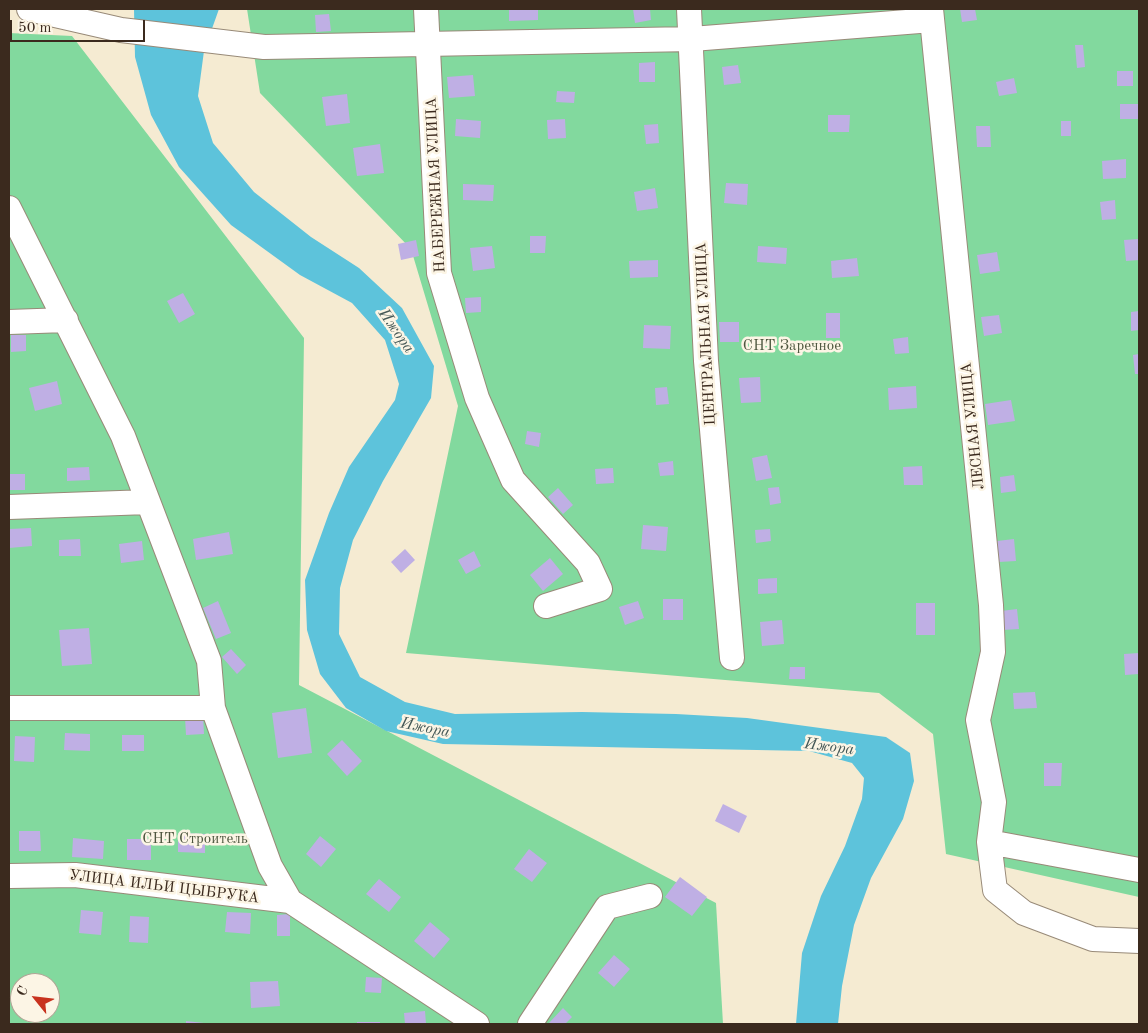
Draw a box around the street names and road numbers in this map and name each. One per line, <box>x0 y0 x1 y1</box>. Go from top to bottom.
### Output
street label: НАБЕРЕЖНАЯ УЛИЦА <box>422 97 450 273</box>
street label: ЦЕНТРАЛЬНАЯ УЛИЦА <box>692 242 720 426</box>
street label: ЛЕСНАЯ УЛИЦА <box>957 362 989 490</box>
street label: УЛИЦА ИЛЬИ ЦЫБРУКА <box>68 866 260 908</box>

